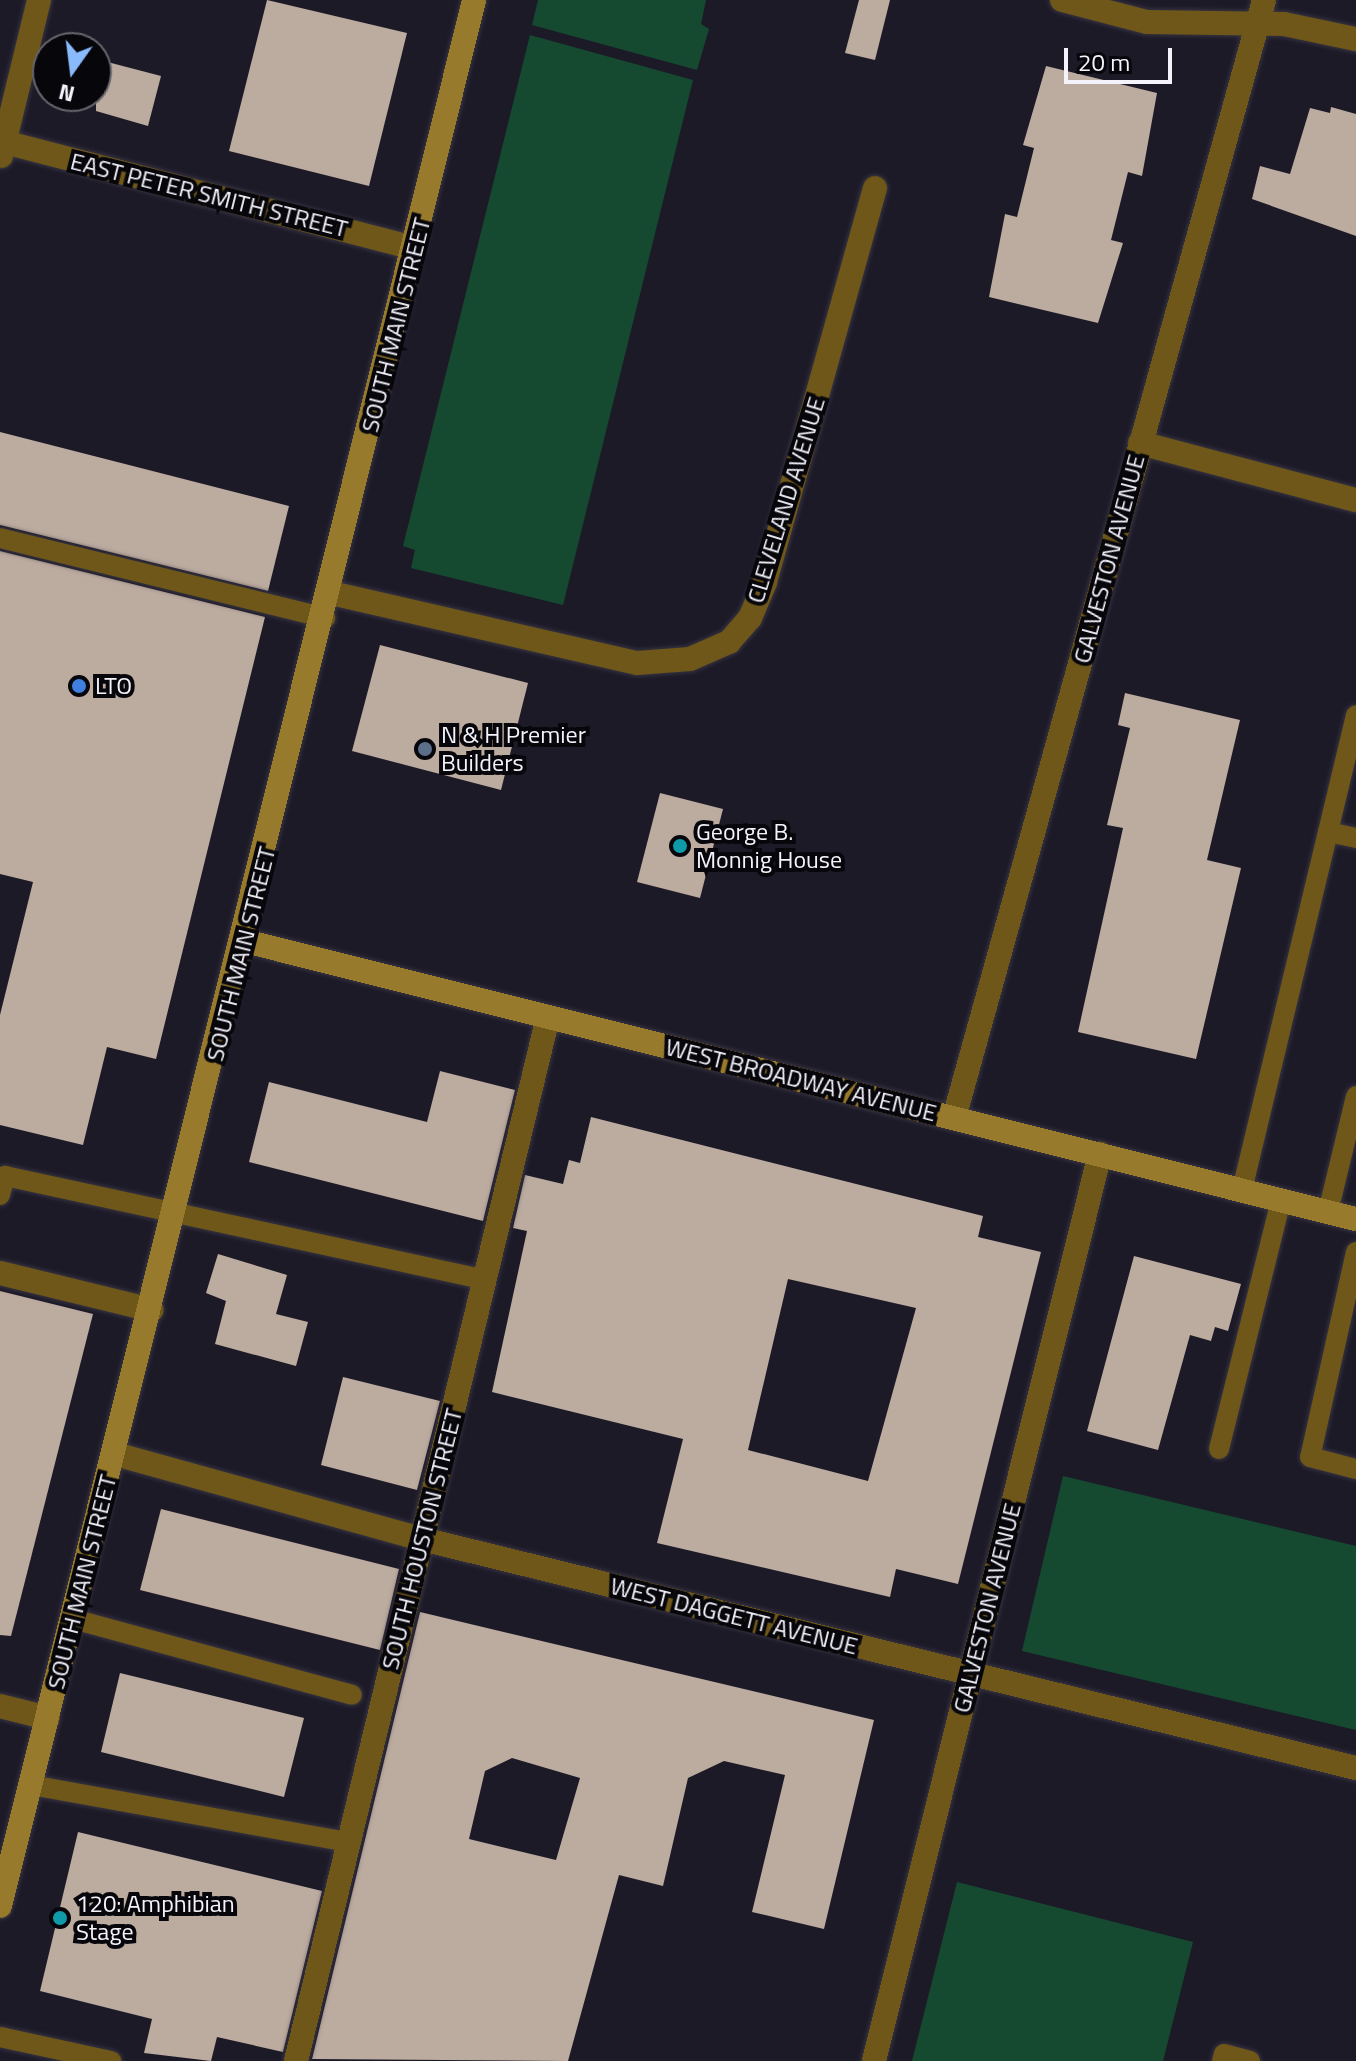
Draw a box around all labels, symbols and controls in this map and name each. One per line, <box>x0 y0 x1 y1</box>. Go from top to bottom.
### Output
north arrow <box>32 32 112 112</box>
scale bar <box>1068 32 1176 82</box>
text: 20 m <box>1078 44 1130 80</box>
text: N <box>55 75 78 112</box>
street label: EAST PETER SMITH STREET <box>67 147 351 243</box>
street label: SOUTH MAIN STREET <box>355 215 437 435</box>
street label: CLEVELAND AVENUE <box>741 394 831 606</box>
street label: GALVESTON AVENUE <box>1067 452 1151 666</box>
place label: LTO <box>95 672 132 700</box>
marker: LTO <box>70 677 88 695</box>
place label: N & H Premier Builders <box>441 721 586 777</box>
marker: N & H Premier Builders <box>416 740 434 758</box>
place label: George B. Monnig House <box>696 818 842 874</box>
marker: George B. Monnig House <box>671 837 689 855</box>
street label: SOUTH MAIN STREET <box>200 844 282 1064</box>
street label: WEST BROADWAY AVENUE <box>663 1032 939 1128</box>
street label: SOUTH HOUSTON STREET <box>376 1406 468 1672</box>
street label: SOUTH MAIN STREET <box>41 1472 123 1692</box>
street label: GALVESTON AVENUE <box>947 1500 1027 1716</box>
street label: WEST DAGGETT AVENUE <box>607 1571 861 1661</box>
place label: 120: Amphibian Stage <box>76 1890 235 1946</box>
marker: 120: Amphibian Stage <box>51 1909 69 1927</box>

